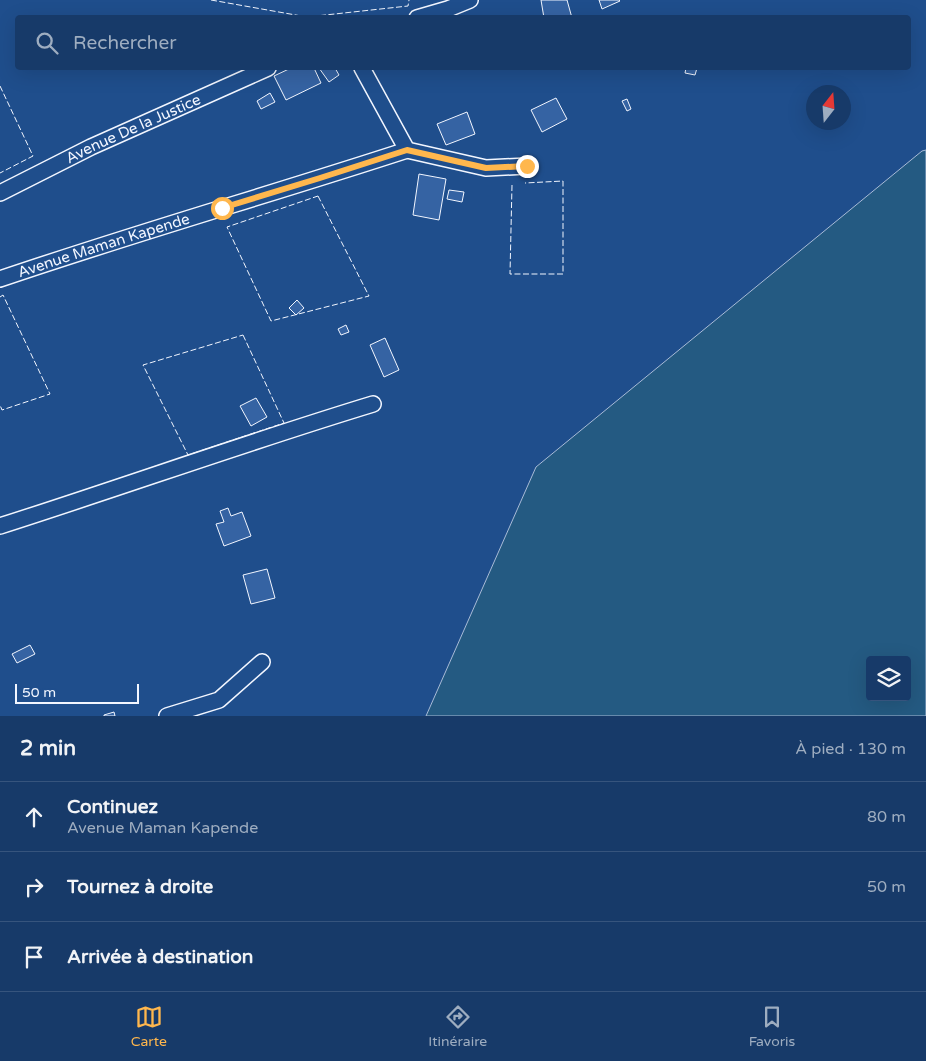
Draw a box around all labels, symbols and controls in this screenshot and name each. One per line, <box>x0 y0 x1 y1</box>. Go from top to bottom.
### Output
search box <box>15 15 911 70</box>
icon: search <box>33 29 61 57</box>
text: Rechercher <box>73 32 176 54</box>
north arrow <box>806 85 851 130</box>
street label: Avenue De la Justice <box>63 90 204 167</box>
route end <box>516 155 539 178</box>
route start <box>211 197 234 220</box>
street label: Avenue Maman Kapende <box>15 210 192 281</box>
map controls <box>866 656 911 701</box>
button: layers <box>866 656 911 701</box>
scale bar <box>15 681 139 704</box>
text: 50 m <box>22 684 56 701</box>
text: 2 min <box>20 736 76 761</box>
text: À pied · 130 m <box>795 739 906 759</box>
text: Continuez <box>67 796 158 818</box>
icon: ahead <box>20 803 48 831</box>
text: 80 m <box>867 807 906 827</box>
text: Avenue Maman Kapende <box>67 818 258 838</box>
icon: right <box>20 873 48 901</box>
text: Tournez à droite <box>67 876 213 898</box>
text: 50 m <box>867 877 906 897</box>
icon: arrive <box>20 943 48 971</box>
text: Arrivée à destination <box>67 946 253 968</box>
tab: Carte <box>131 1003 167 1050</box>
tab: Itinéraire <box>428 1003 487 1050</box>
tab: Favoris <box>749 1003 795 1050</box>

